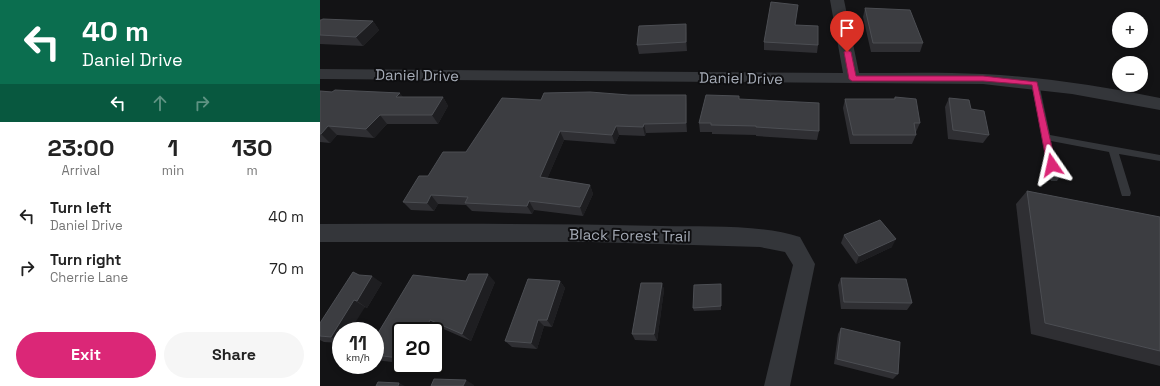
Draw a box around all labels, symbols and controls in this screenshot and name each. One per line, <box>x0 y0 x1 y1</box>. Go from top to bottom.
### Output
pin <box>830 11 864 52</box>
map controls <box>1112 12 1148 92</box>
button: + <box>1112 12 1148 48</box>
text: 40 m <box>82 13 149 49</box>
icon: left <box>16 16 68 68</box>
icon: arrive <box>836 17 858 39</box>
text: Daniel Drive <box>82 48 183 71</box>
button: − <box>1112 56 1148 92</box>
street label: Daniel Drive <box>375 65 459 85</box>
street label: Daniel Drive <box>699 68 783 88</box>
icon: left <box>107 92 129 114</box>
icon: ahead <box>149 92 171 114</box>
icon: right <box>191 92 213 114</box>
text: 23:00 <box>47 132 114 163</box>
text: 1 <box>168 132 178 163</box>
text: 130 <box>232 132 273 163</box>
position arrow <box>1031 144 1073 186</box>
text: Arrival <box>62 162 100 179</box>
text: min <box>162 162 184 179</box>
text: m <box>246 162 258 179</box>
text: Turn left <box>50 198 112 217</box>
icon: left <box>16 205 38 227</box>
text: 40 m <box>268 207 304 226</box>
text: Daniel Drive <box>50 217 123 234</box>
street label: Black Forest Trail <box>569 224 691 246</box>
text: Turn right <box>50 250 121 269</box>
icon: right <box>16 257 38 279</box>
text: 70 m <box>269 259 304 278</box>
text: Cherrie Lane <box>50 269 128 286</box>
speed limit sign: 20 <box>392 322 444 374</box>
text: 11 <box>349 330 367 356</box>
button: Exit <box>16 332 156 378</box>
button: Share <box>164 332 304 378</box>
text: km/h <box>346 351 370 364</box>

